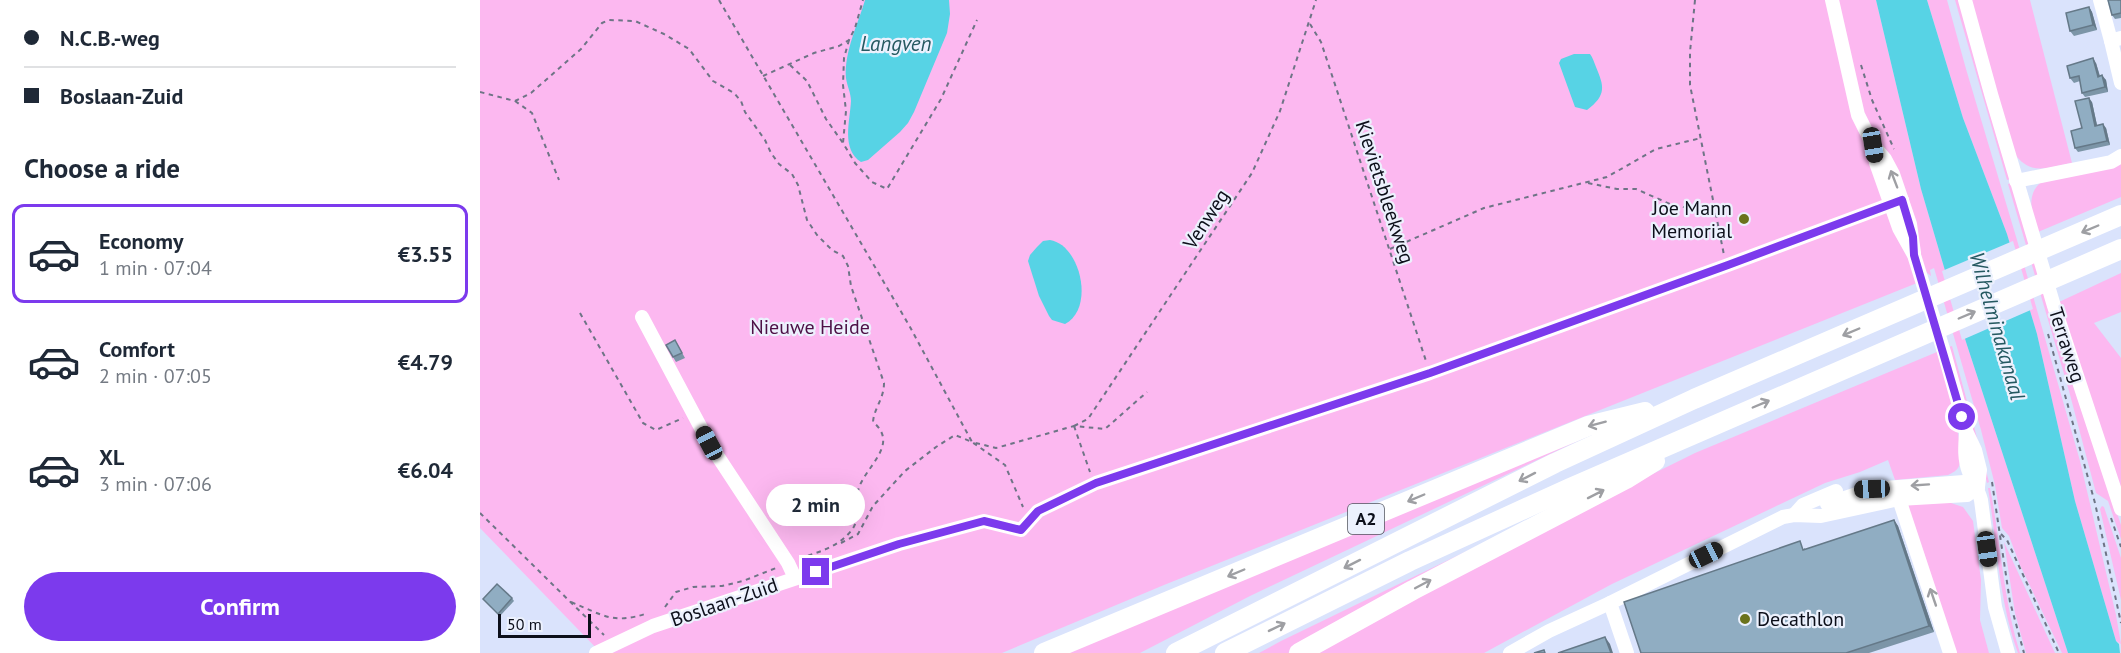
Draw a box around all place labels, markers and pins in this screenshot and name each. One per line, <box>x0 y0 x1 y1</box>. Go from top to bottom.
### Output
place label: Joe Mann Memorial <box>1651 195 1732 244</box>
marker: Joe Mann Memorial <box>1737 212 1751 226</box>
place label: Decathlon <box>1757 606 1844 632</box>
marker: Decathlon <box>1738 612 1752 626</box>

